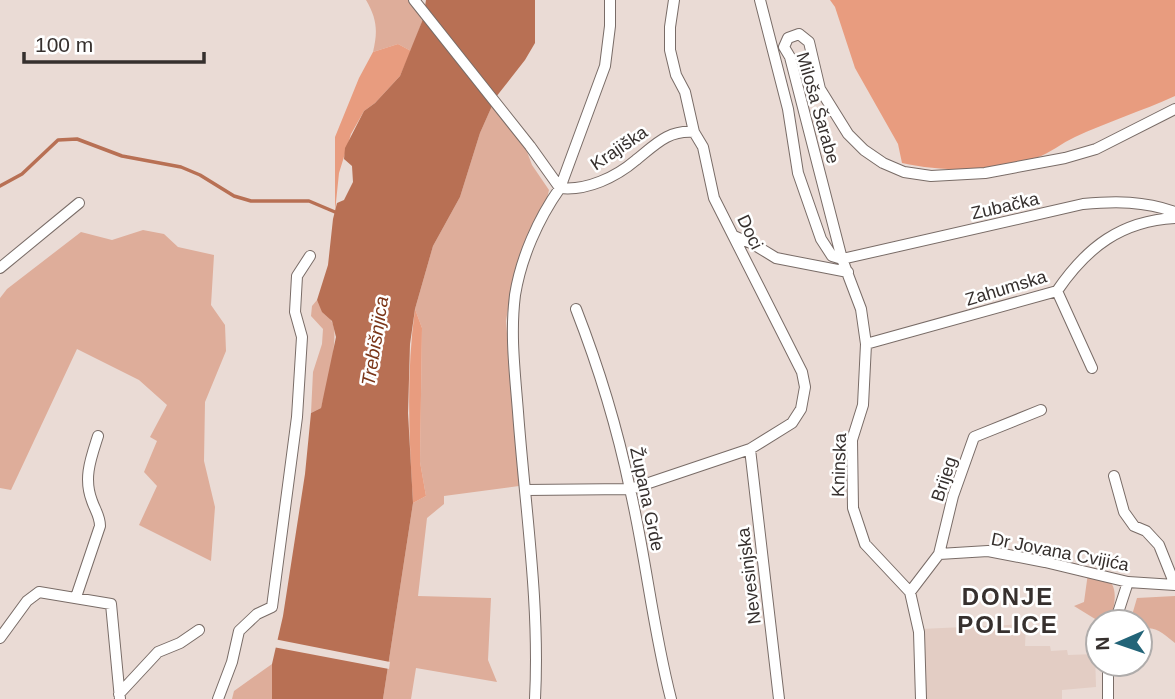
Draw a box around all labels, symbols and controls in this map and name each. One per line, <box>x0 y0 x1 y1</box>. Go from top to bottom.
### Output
scale bar <box>24 21 205 65</box>
text: 100 m <box>35 33 93 56</box>
street label: Miloša Šarabe <box>793 50 844 166</box>
street label: Krajiška <box>587 121 652 174</box>
street label: Zubačka <box>969 188 1042 224</box>
street label: Doci <box>733 211 767 253</box>
street label: Zahumska <box>963 266 1050 310</box>
water label: Trebišnjica <box>358 295 392 387</box>
street label: Kninska <box>828 432 850 497</box>
street label: Župana Grde <box>626 445 668 553</box>
street label: Brijeg <box>927 454 961 504</box>
street label: Nevesinjska <box>733 526 765 625</box>
street label: Dr Jovana Cvijića <box>989 529 1132 575</box>
district label: DONJE POLICE <box>957 583 1059 638</box>
north arrow <box>1084 608 1154 678</box>
text: N <box>1092 636 1113 651</box>

